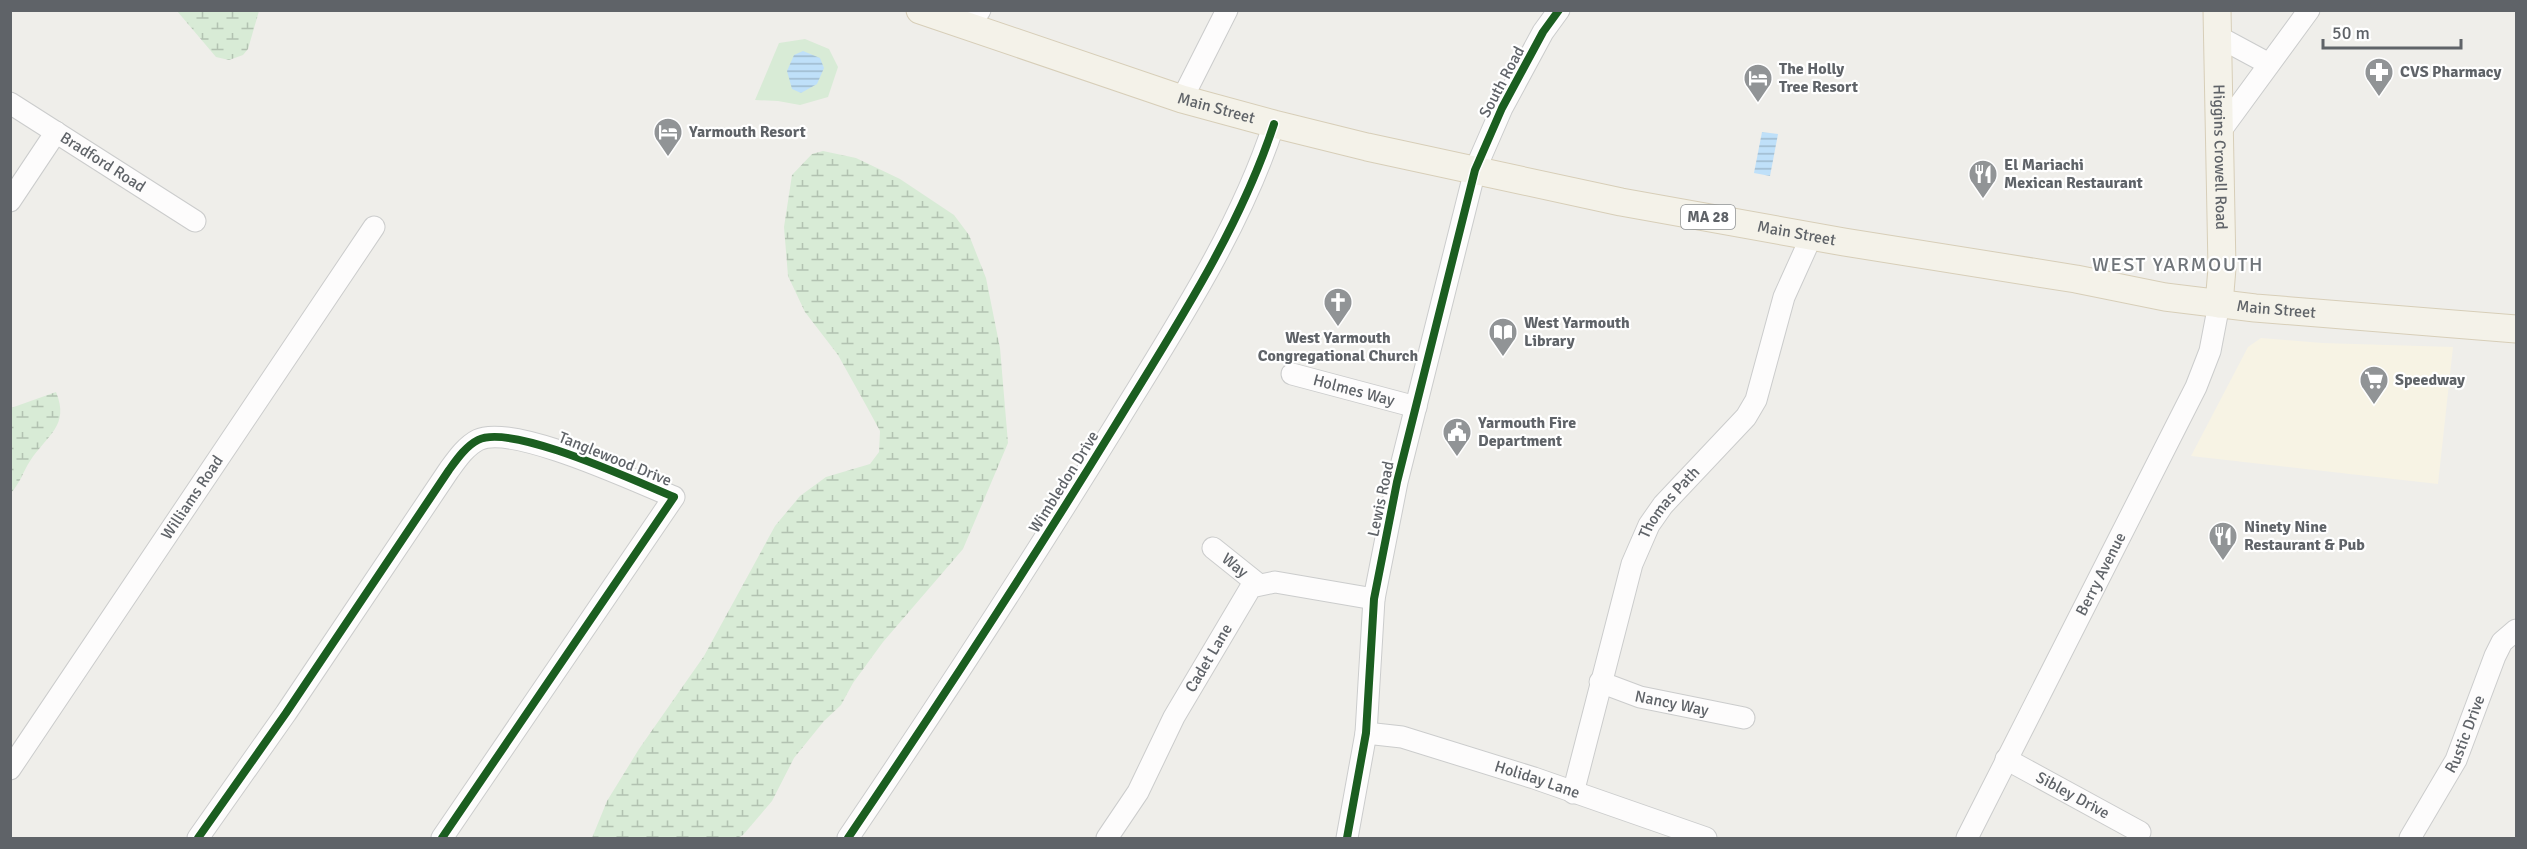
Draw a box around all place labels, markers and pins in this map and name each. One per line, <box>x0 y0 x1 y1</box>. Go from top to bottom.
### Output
pharmacy icon: CVS Pharmacy <box>2363 56 2395 98</box>
place label: The Holly Tree Resort <box>1779 59 1858 97</box>
hotel icon: The Holly Tree Resort <box>1742 62 1774 104</box>
place label: CVS Pharmacy <box>2400 62 2501 82</box>
hotel icon: Yarmouth Resort <box>652 116 684 158</box>
place label: Yarmouth Resort <box>688 122 806 142</box>
place label: El Mariachi Mexican Restaurant <box>2004 155 2143 193</box>
restaurant icon: El Mariachi Mexican Restaurant <box>1967 158 1999 200</box>
church icon: West Yarmouth Congregational Church <box>1322 286 1354 328</box>
place label: West Yarmouth Library <box>1524 313 1630 351</box>
library icon: West Yarmouth Library <box>1487 316 1519 358</box>
place label: West Yarmouth Congregational Church <box>1258 328 1418 366</box>
supermarket icon: Speedway <box>2358 364 2390 406</box>
place label: Speedway <box>2395 370 2465 390</box>
place label: Yarmouth Fire Department <box>1477 413 1576 451</box>
public building icon: Yarmouth Fire Department <box>1441 416 1473 458</box>
place label: Ninety Nine Restaurant & Pub <box>2244 517 2365 555</box>
restaurant icon: Ninety Nine Restaurant & Pub <box>2207 520 2239 562</box>

